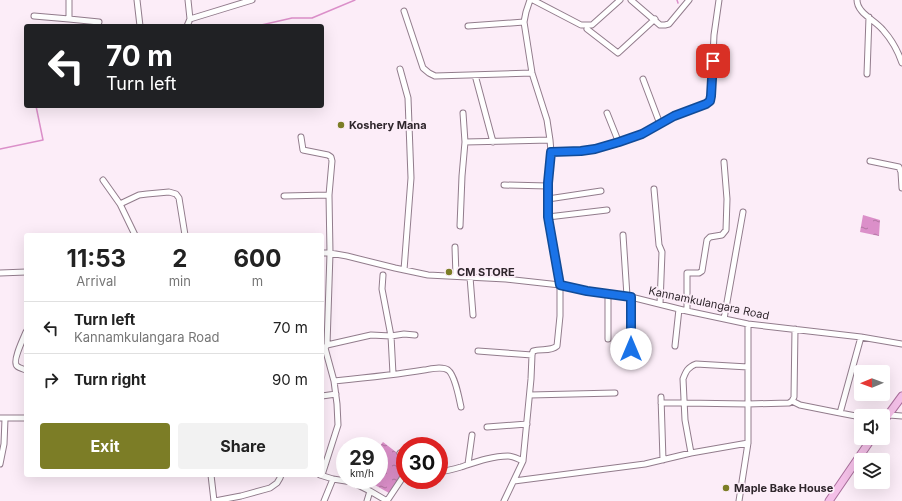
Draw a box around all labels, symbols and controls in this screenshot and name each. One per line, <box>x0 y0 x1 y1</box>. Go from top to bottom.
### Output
text: 70 m <box>106 39 173 73</box>
icon: left <box>40 40 92 92</box>
pin <box>696 44 730 78</box>
icon: arrive <box>702 50 724 72</box>
text: Turn left <box>106 73 176 94</box>
place label: Koshery Mana <box>349 118 427 132</box>
marker: Koshery Mana <box>336 120 346 130</box>
text: 11:53 <box>67 244 126 273</box>
text: 2 <box>172 244 187 273</box>
text: 600 <box>233 244 281 273</box>
place label: CM STORE <box>457 265 515 279</box>
marker: CM STORE <box>444 267 454 277</box>
text: Arrival <box>76 273 116 289</box>
text: min <box>169 273 191 289</box>
text: m <box>252 273 263 289</box>
street label: Kannamkulangara Road <box>647 283 771 323</box>
text: Turn left <box>74 310 135 329</box>
icon: left <box>40 317 62 339</box>
text: 70 m <box>273 318 308 337</box>
position arrow <box>610 328 652 370</box>
text: Kannamkulangara Road <box>74 329 220 345</box>
north arrow <box>854 365 890 401</box>
map controls <box>854 365 890 489</box>
icon: right <box>40 369 62 391</box>
text: Turn right <box>74 370 146 389</box>
text: 90 m <box>272 370 308 389</box>
button: sound <box>854 409 890 445</box>
button: Exit <box>40 423 170 469</box>
button: Share <box>178 423 308 469</box>
speed limit sign: 30 <box>396 437 448 489</box>
text: 29 <box>349 446 375 470</box>
button: layers <box>854 453 890 489</box>
text: km/h <box>350 467 374 479</box>
place label: Maple Bake House <box>734 481 834 495</box>
marker: Maple Bake House <box>721 483 731 493</box>

